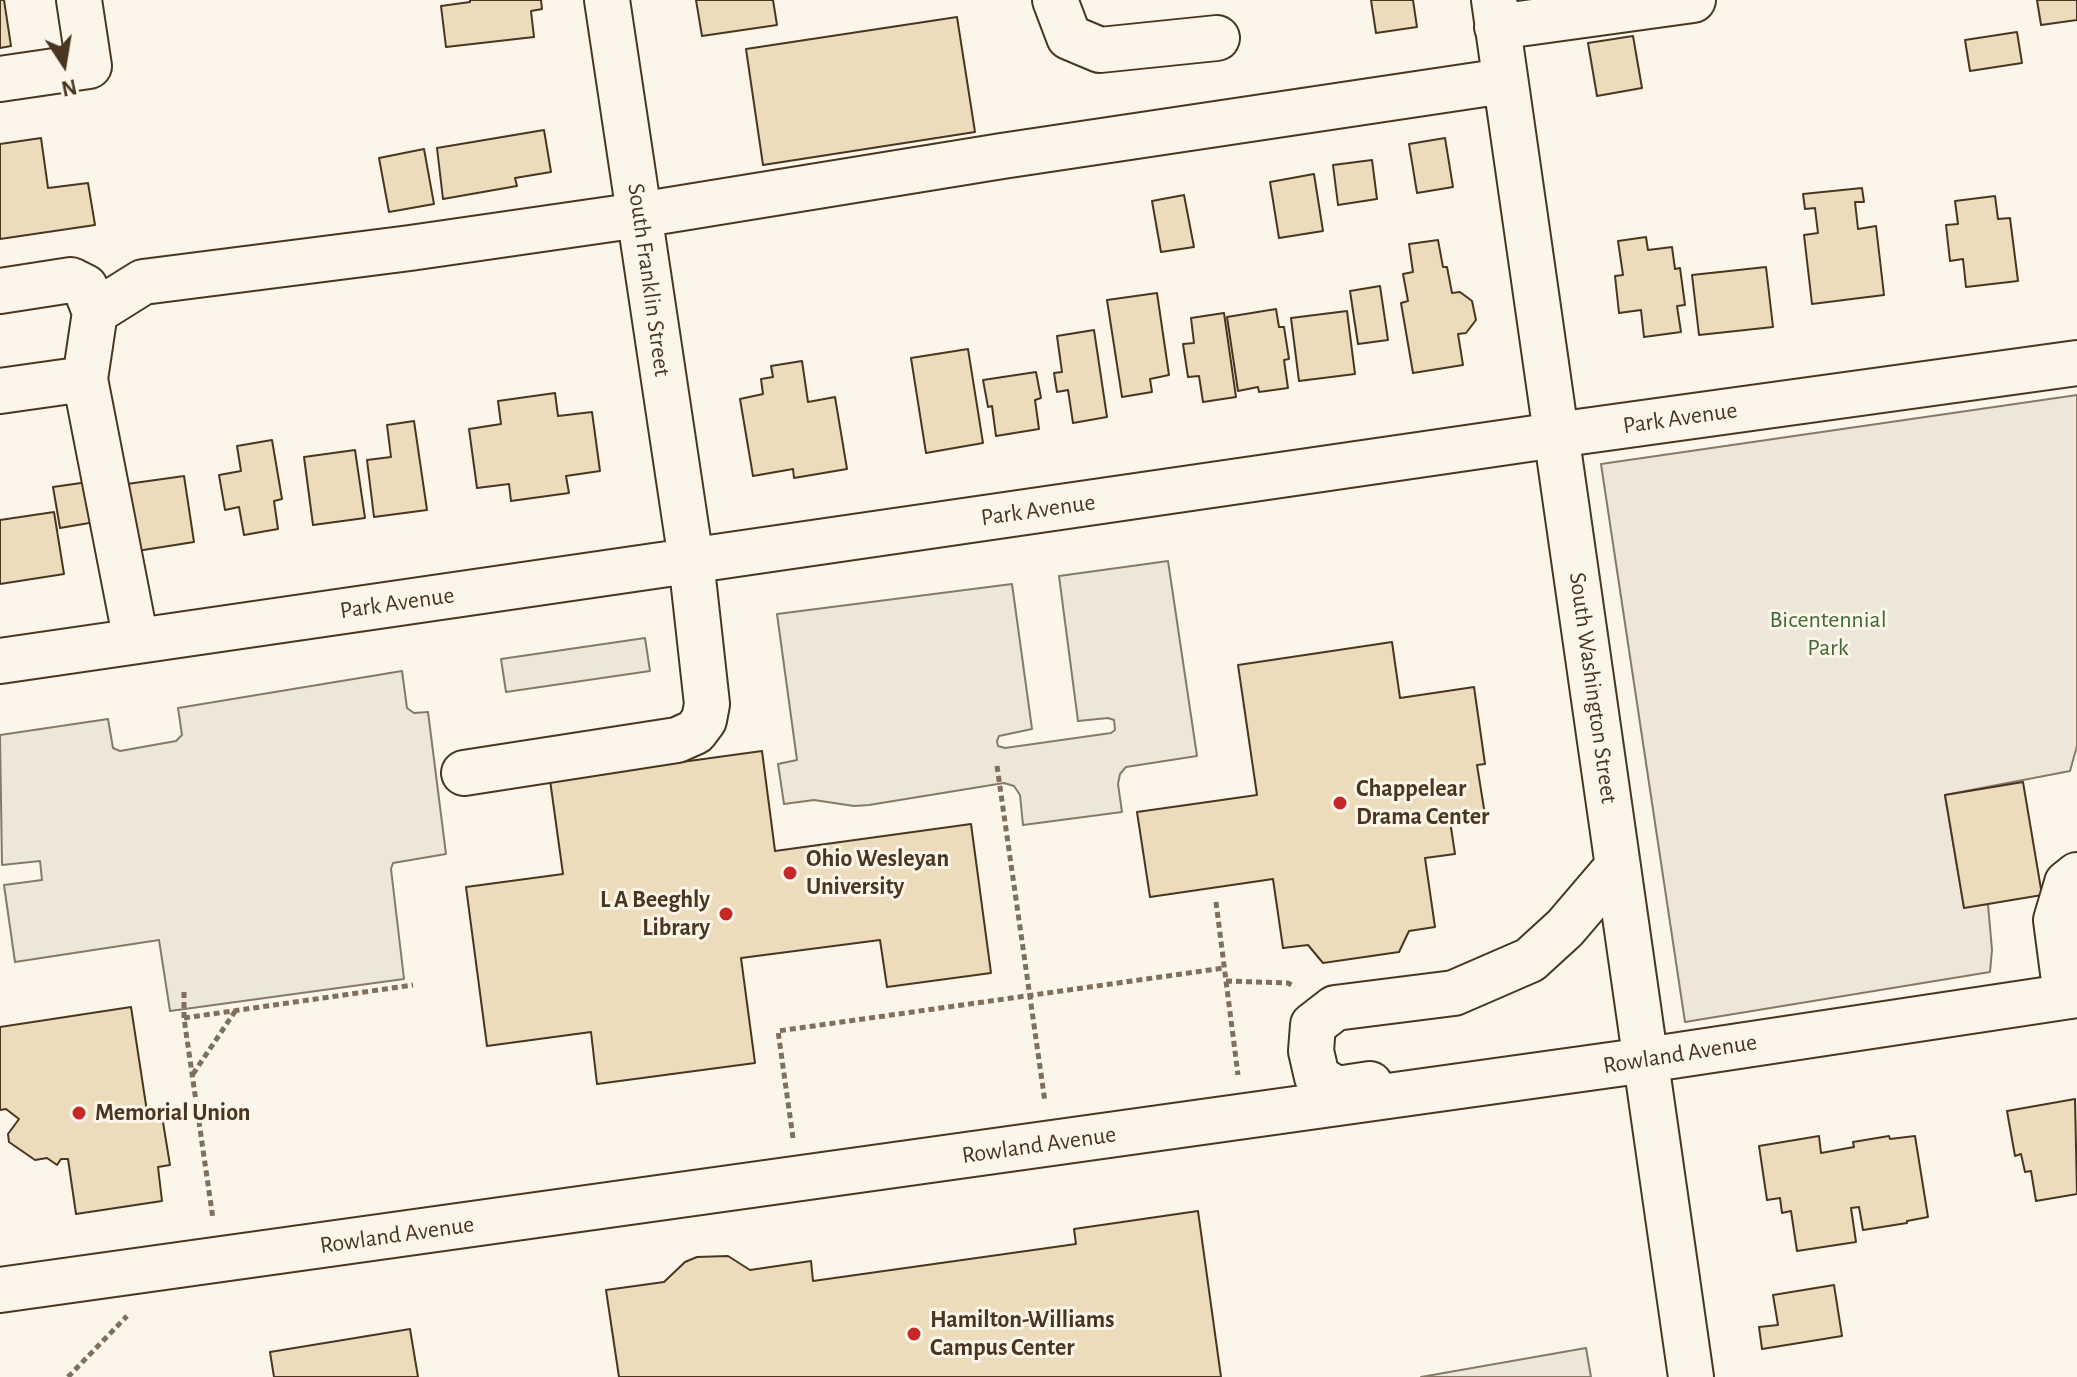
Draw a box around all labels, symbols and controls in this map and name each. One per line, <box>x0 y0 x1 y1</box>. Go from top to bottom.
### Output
north arrow <box>24 24 104 104</box>
text: N <box>59 75 79 100</box>
street label: South Franklin Street <box>621 182 677 378</box>
street label: Park Avenue <box>1621 396 1739 440</box>
street label: Park Avenue <box>979 488 1097 532</box>
street label: South Washington Street <box>1563 571 1623 805</box>
street label: Park Avenue <box>338 581 456 625</box>
park label: Bicentennial Park <box>1769 606 1887 662</box>
place label: Chappelear Drama Center <box>1356 775 1489 831</box>
marker: Chappelear Drama Center <box>1331 794 1349 812</box>
place label: Ohio Wesleyan University <box>806 845 949 901</box>
marker: Ohio Wesleyan University <box>781 864 799 882</box>
place label: L A Beeghly Library <box>600 886 710 942</box>
marker: L A Beeghly Library <box>717 905 735 923</box>
street label: Rowland Avenue <box>1601 1028 1759 1080</box>
place label: Memorial Union <box>95 1099 251 1127</box>
marker: Memorial Union <box>70 1104 88 1122</box>
street label: Rowland Avenue <box>960 1120 1118 1170</box>
street label: Rowland Avenue <box>318 1210 476 1260</box>
place label: Hamilton-Williams Campus Center <box>930 1306 1114 1362</box>
marker: Hamilton-Williams Campus Center <box>905 1325 923 1343</box>

